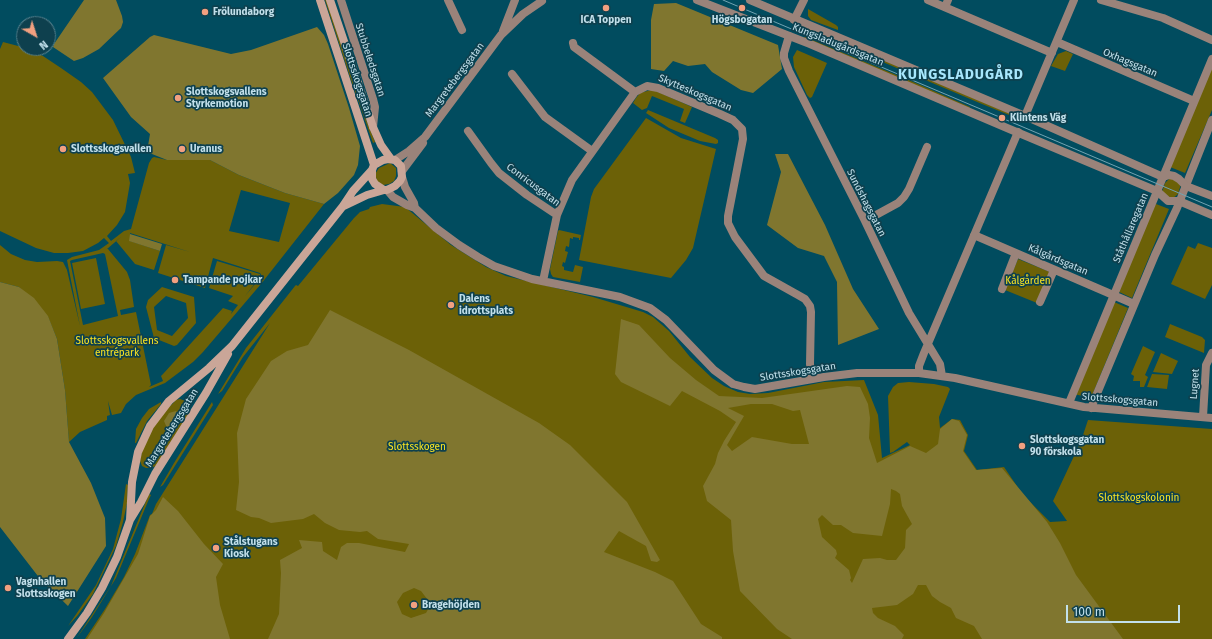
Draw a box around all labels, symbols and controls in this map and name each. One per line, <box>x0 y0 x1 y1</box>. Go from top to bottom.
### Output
marker: ICA Toppen <box>601 3 611 13</box>
marker: Högsbogatan <box>737 3 747 13</box>
place label: Frölundaborg <box>213 6 274 18</box>
marker: Frölundaborg <box>200 7 210 17</box>
place label: ICA Toppen <box>581 14 631 26</box>
place label: Högsbogatan <box>712 14 772 26</box>
north arrow <box>16 16 56 56</box>
street label: Kungsladugårdsgatan <box>791 21 885 69</box>
street label: Stubbeledsgatan <box>352 22 388 98</box>
text: N <box>36 38 50 52</box>
street label: Margretebergsgatan <box>423 40 487 120</box>
street label: Slottsskogsgatan <box>339 42 375 118</box>
street label: Oxhagsgatan <box>1101 46 1159 80</box>
district label: KUNGSLADUGÅRD <box>898 67 1024 83</box>
street label: Skytteskogsgatan <box>656 72 734 114</box>
place label: Slottskogsvallens Styrkemotion <box>186 86 267 110</box>
marker: Slottskogsvallens Styrkemotion <box>173 93 183 103</box>
place label: Klintens Väg <box>1010 112 1066 124</box>
marker: Klintens Väg <box>997 113 1007 123</box>
place label: Slottsskogsvallen <box>71 143 152 155</box>
place label: Uranus <box>190 143 222 155</box>
marker: Slottsskogsvallen <box>58 144 68 154</box>
marker: Uranus <box>177 144 187 154</box>
street label: Conricusgatan <box>504 161 562 209</box>
street label: Sundshagsgatan <box>844 167 888 239</box>
street label: Ståthållaregatan <box>1111 191 1151 265</box>
street label: Kålgårdsgatan <box>1026 242 1090 278</box>
place label: Tampande pojkar <box>183 274 262 286</box>
marker: Tampande pojkar <box>170 275 180 285</box>
park label: Kålgården <box>1005 275 1051 287</box>
place label: Dalens idrottsplats <box>459 293 513 316</box>
marker: Dalens idrottsplats <box>446 300 456 310</box>
park label: Slottsskogsvallens entrépark <box>75 335 159 358</box>
street label: Slottsskogsgatan <box>759 360 837 384</box>
street label: Lugnet <box>1188 368 1202 400</box>
street label: Margretebergsgatan <box>143 387 201 469</box>
street label: Slottsskogsgatan <box>1081 391 1159 409</box>
place label: Slottskogsgatan 90 förskola <box>1030 434 1104 458</box>
park label: Slottsskogen <box>388 441 446 453</box>
marker: Slottskogsgatan 90 förskola <box>1017 441 1027 451</box>
park label: Slottskogskolonin <box>1099 492 1179 504</box>
place label: Stålstugans Kiosk <box>224 536 278 560</box>
marker: Stålstugans Kiosk <box>211 543 221 553</box>
place label: Vagnhallen Slottsskogen <box>16 576 76 600</box>
marker: Vagnhallen Slottsskogen <box>3 583 13 593</box>
scale bar <box>1068 597 1182 623</box>
place label: Bragehöjden <box>422 599 480 611</box>
marker: Bragehöjden <box>409 600 419 610</box>
text: 100 m <box>1073 605 1105 619</box>

